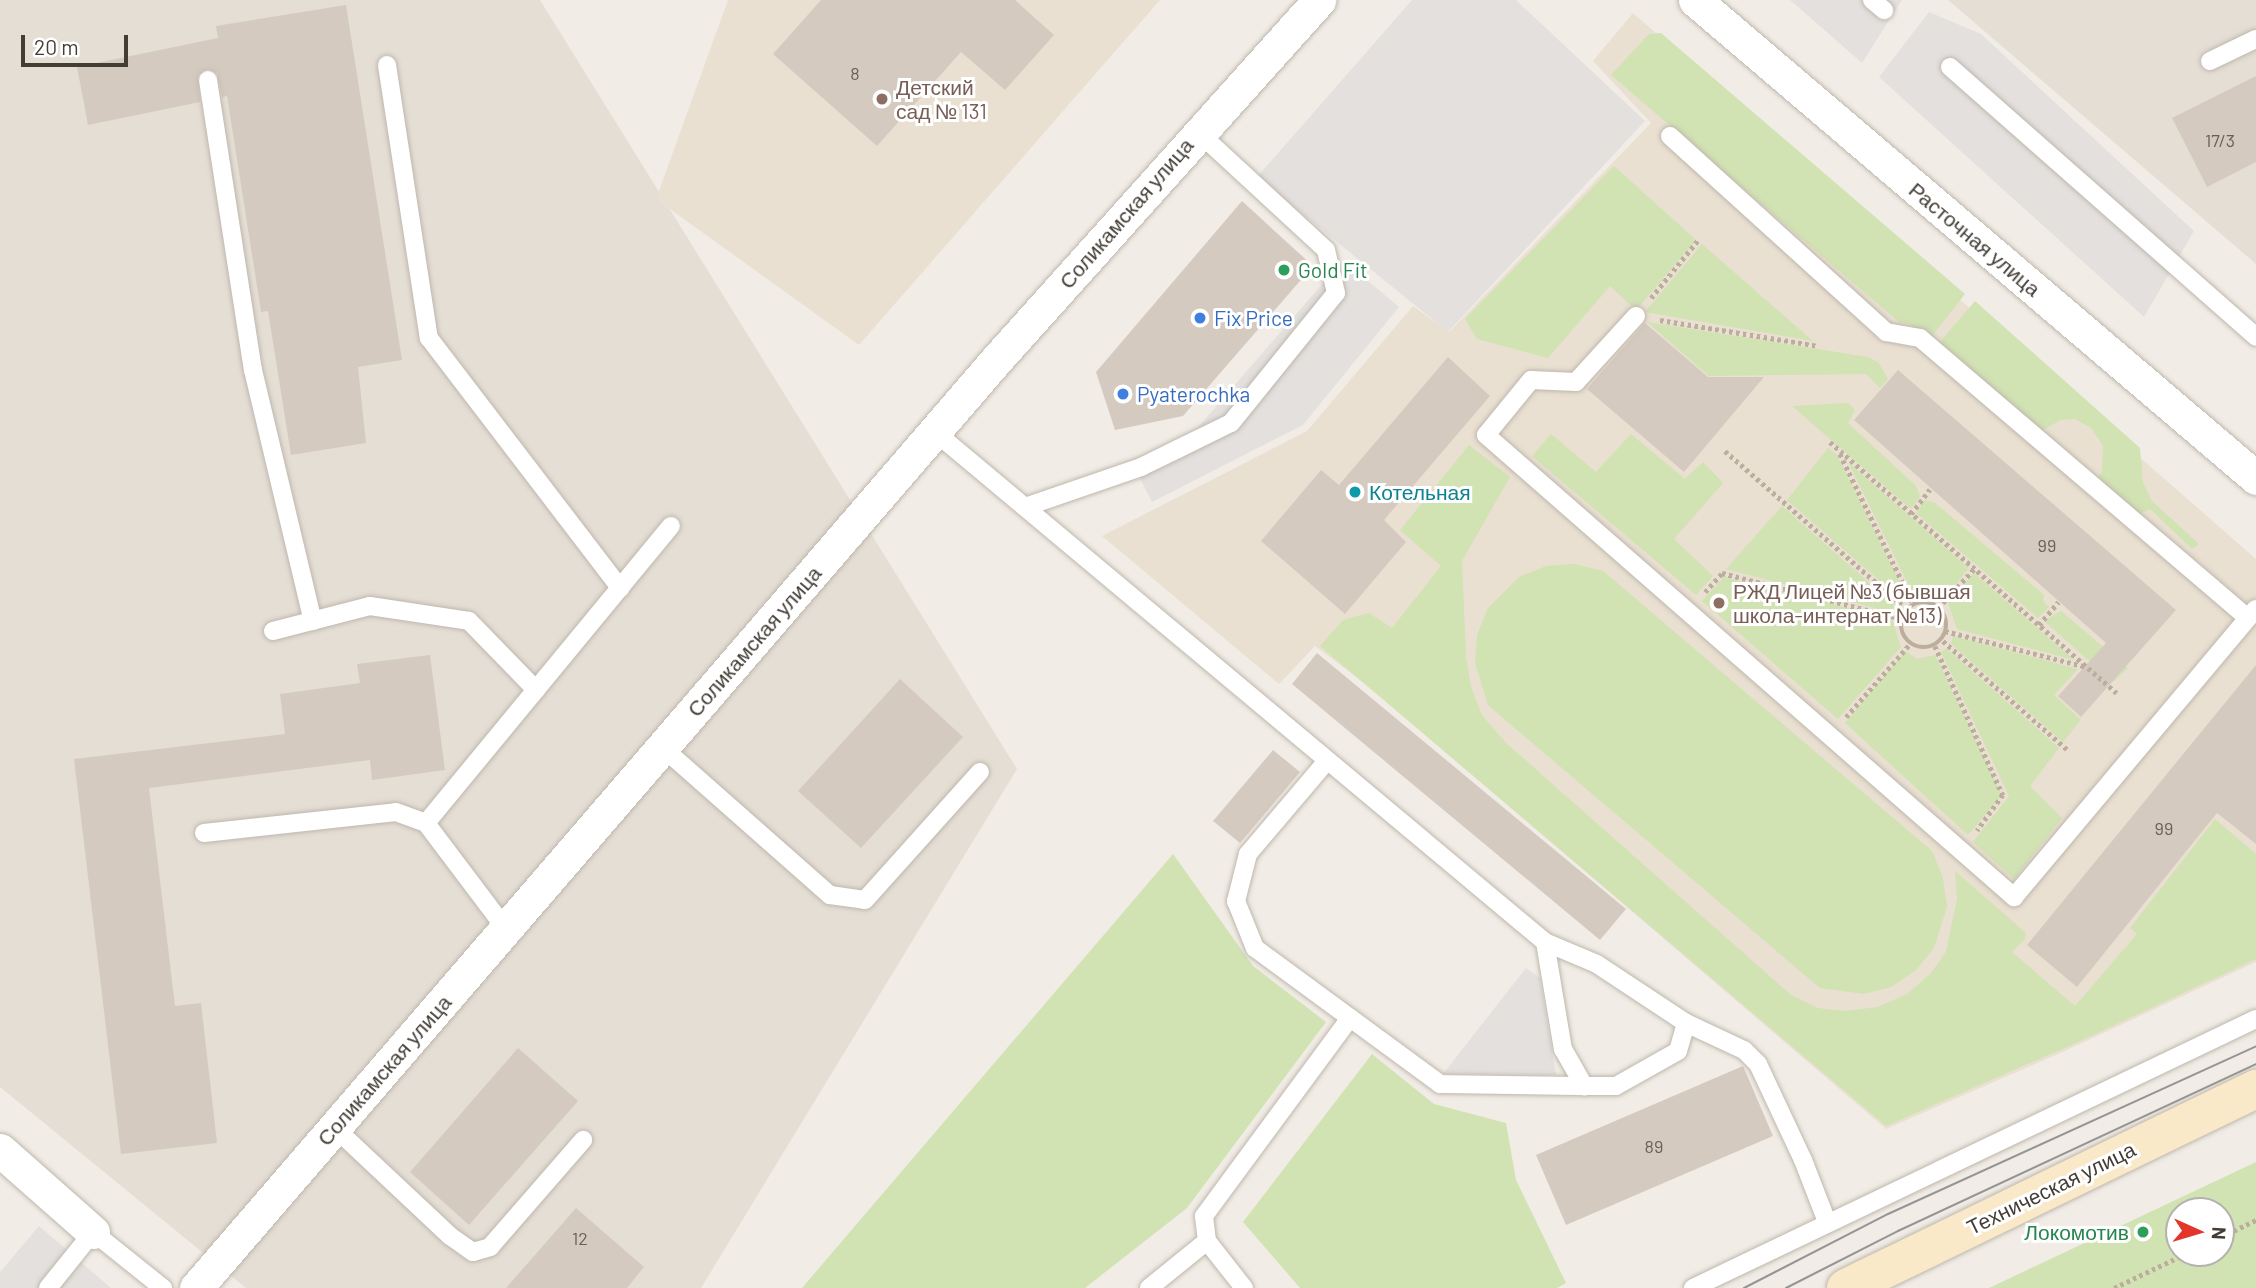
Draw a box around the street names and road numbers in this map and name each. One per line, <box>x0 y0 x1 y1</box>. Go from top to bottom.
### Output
street label: Соликамская улица <box>1054 133 1198 293</box>
street label: Расточная улица <box>1904 177 2046 301</box>
street label: Соликамская улица <box>682 561 826 721</box>
street label: Соликамская улица <box>312 990 456 1150</box>
street label: Техническая улица <box>1963 1136 2139 1240</box>

